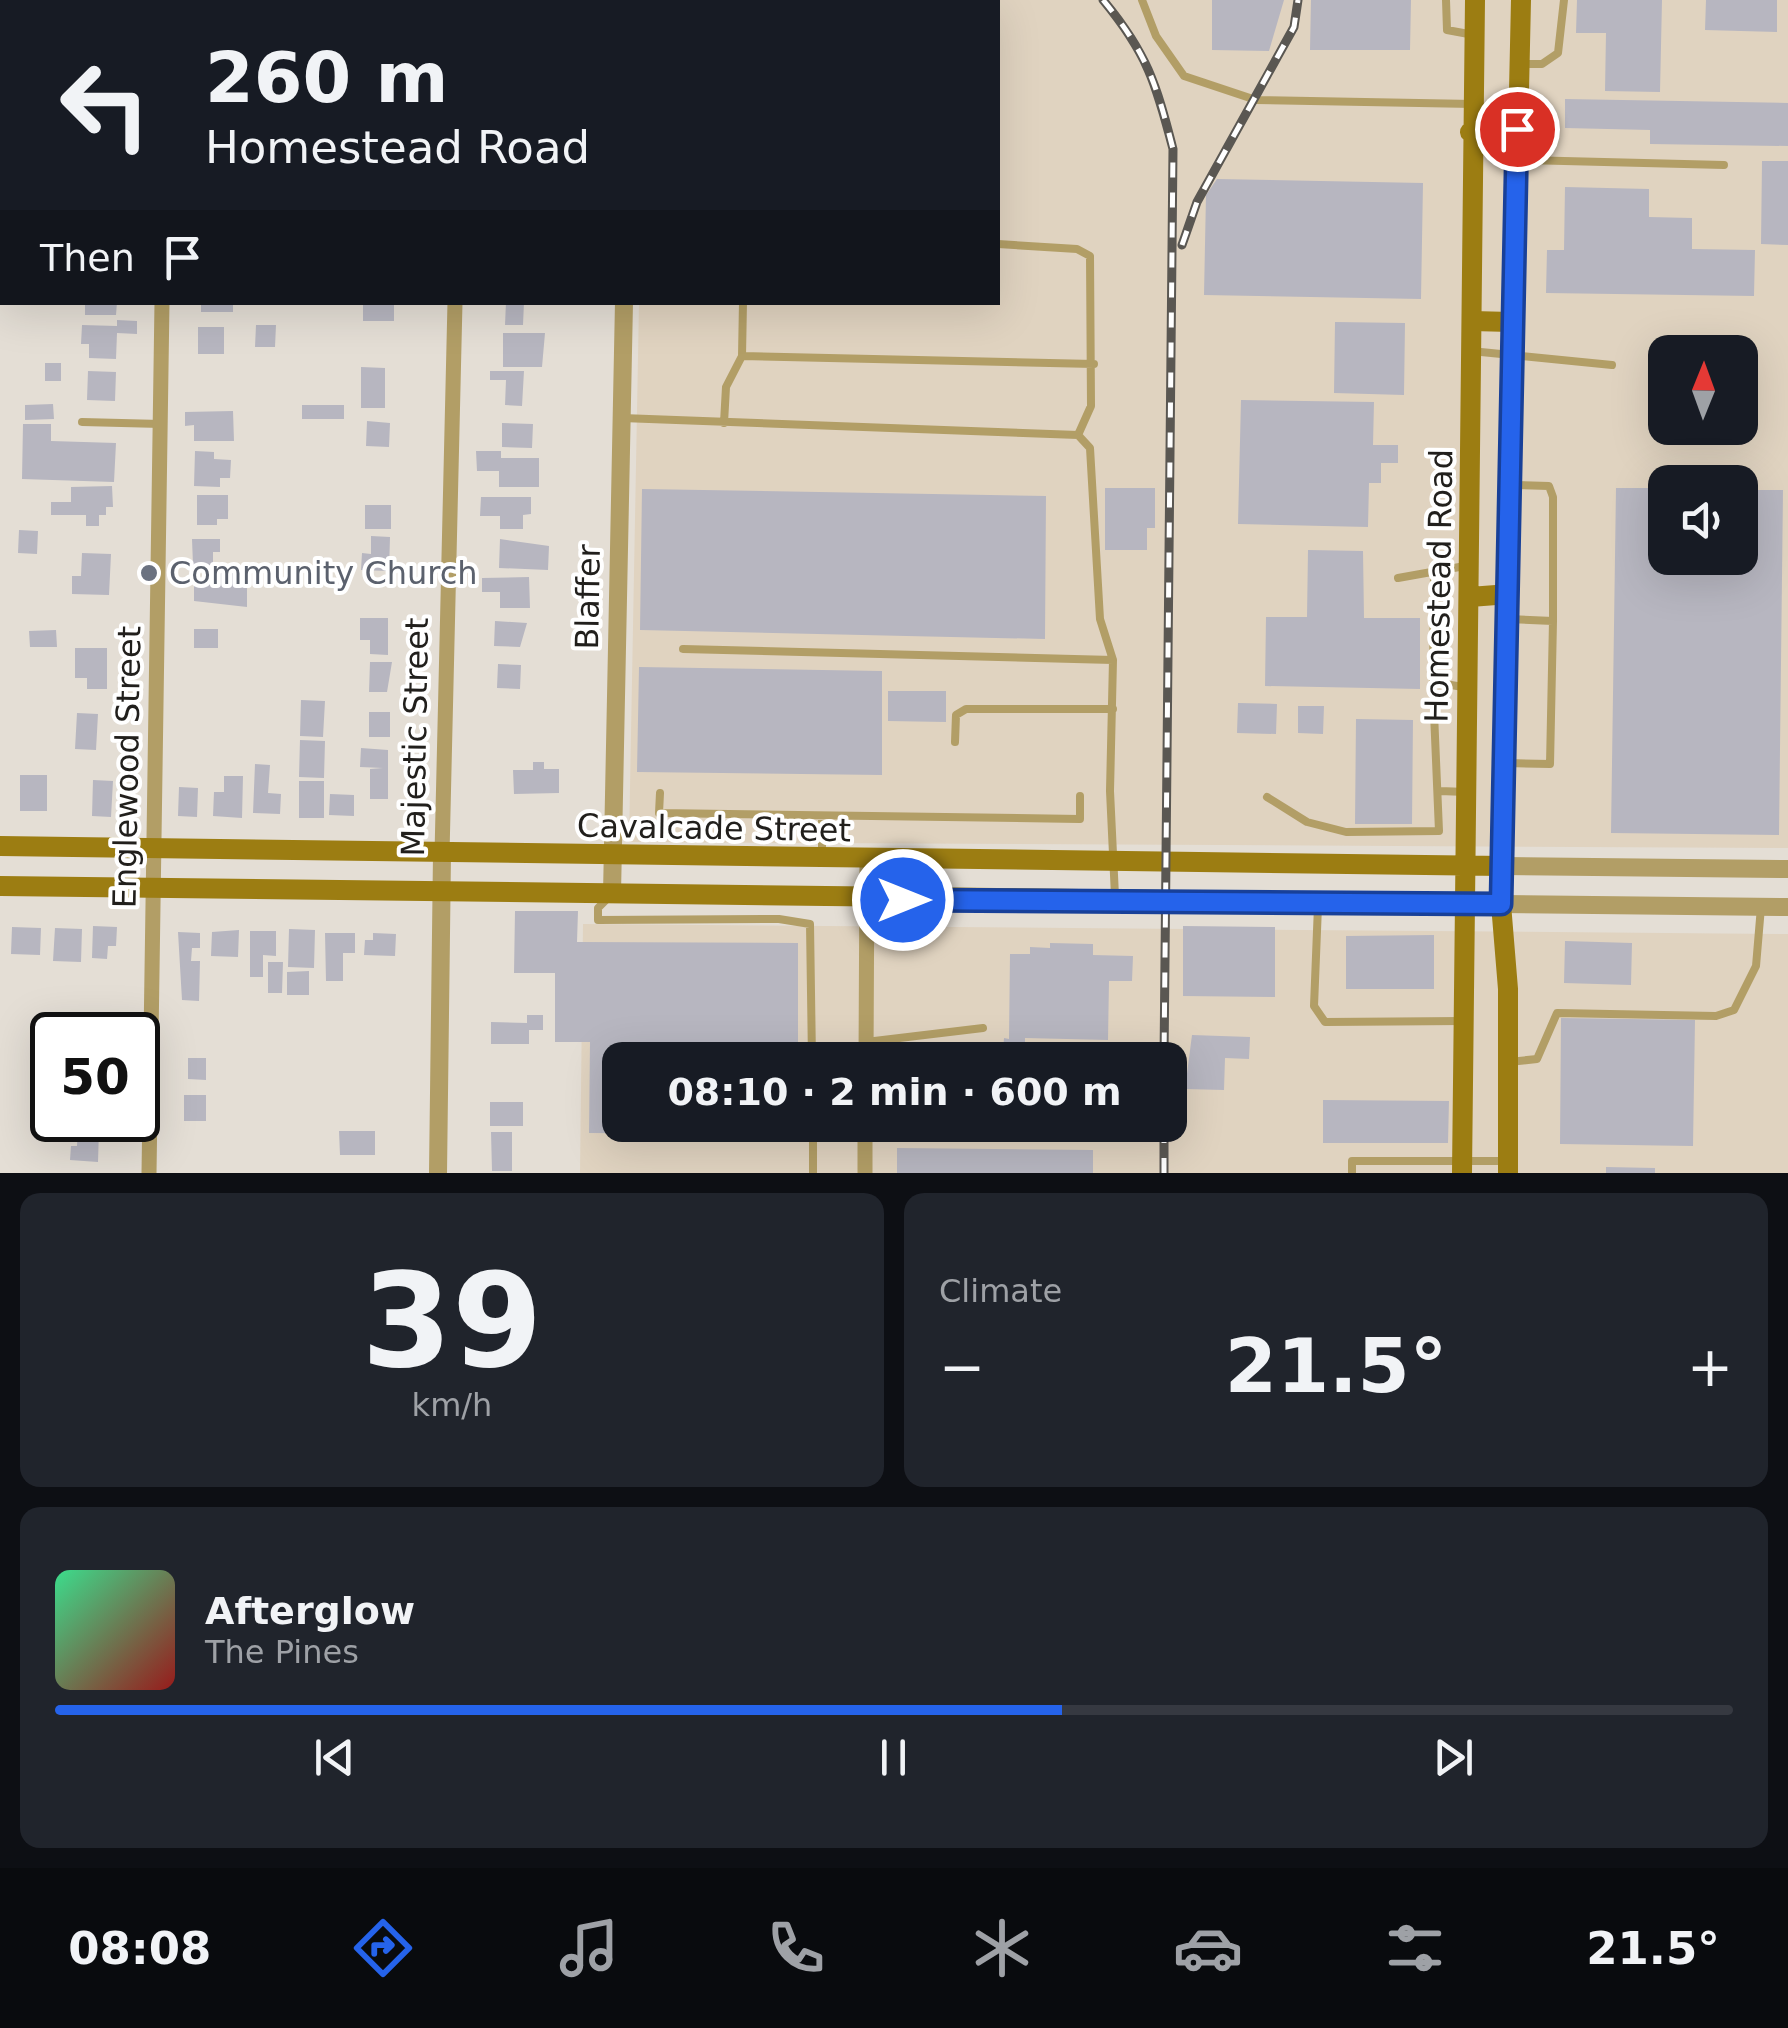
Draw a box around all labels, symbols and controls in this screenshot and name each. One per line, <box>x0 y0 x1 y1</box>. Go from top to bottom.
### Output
text: 260 m <box>205 37 448 119</box>
icon: left <box>40 40 170 170</box>
pin <box>1475 87 1560 172</box>
icon: arrive <box>1490 102 1545 157</box>
text: Homestead Road <box>205 121 590 174</box>
icon: arrive <box>155 230 210 285</box>
text: Then <box>40 236 135 280</box>
north arrow <box>1648 335 1758 445</box>
map controls <box>1648 335 1758 575</box>
street label: Homestead Road <box>1418 449 1460 723</box>
button: sound <box>1648 465 1758 575</box>
street label: Blaffer <box>568 543 608 650</box>
place label: Community Church <box>169 554 478 592</box>
marker: Community Church <box>138 562 160 584</box>
street label: Majestic Street <box>394 617 436 857</box>
street label: Englewood Street <box>106 625 148 909</box>
street label: Cavalcade Street <box>577 807 851 849</box>
position arrow <box>851 848 955 952</box>
speed limit sign: 50 <box>30 1012 160 1142</box>
text: 08:10 · 2 min · 600 m <box>667 1070 1122 1114</box>
text: 39 <box>362 1245 542 1397</box>
text: Climate <box>939 1272 1062 1310</box>
text: 21.5° <box>1225 1322 1447 1410</box>
text: − <box>939 1335 985 1399</box>
text: + <box>1687 1335 1733 1399</box>
text: km/h <box>412 1386 492 1424</box>
text: Afterglow <box>205 1589 415 1633</box>
text: The Pines <box>205 1633 359 1671</box>
icon: previous <box>307 1730 362 1785</box>
icon: pause <box>866 1730 921 1785</box>
icon: next <box>1426 1730 1481 1785</box>
icon: directions <box>348 1913 418 1983</box>
icon: music <box>554 1913 624 1983</box>
icon: phone <box>761 1913 831 1983</box>
icon: climate <box>967 1913 1037 1983</box>
icon: car <box>1173 1913 1243 1983</box>
icon: filters <box>1380 1913 1450 1983</box>
text: 08:08 <box>68 1922 211 1975</box>
text: 21.5° <box>1586 1922 1720 1975</box>

